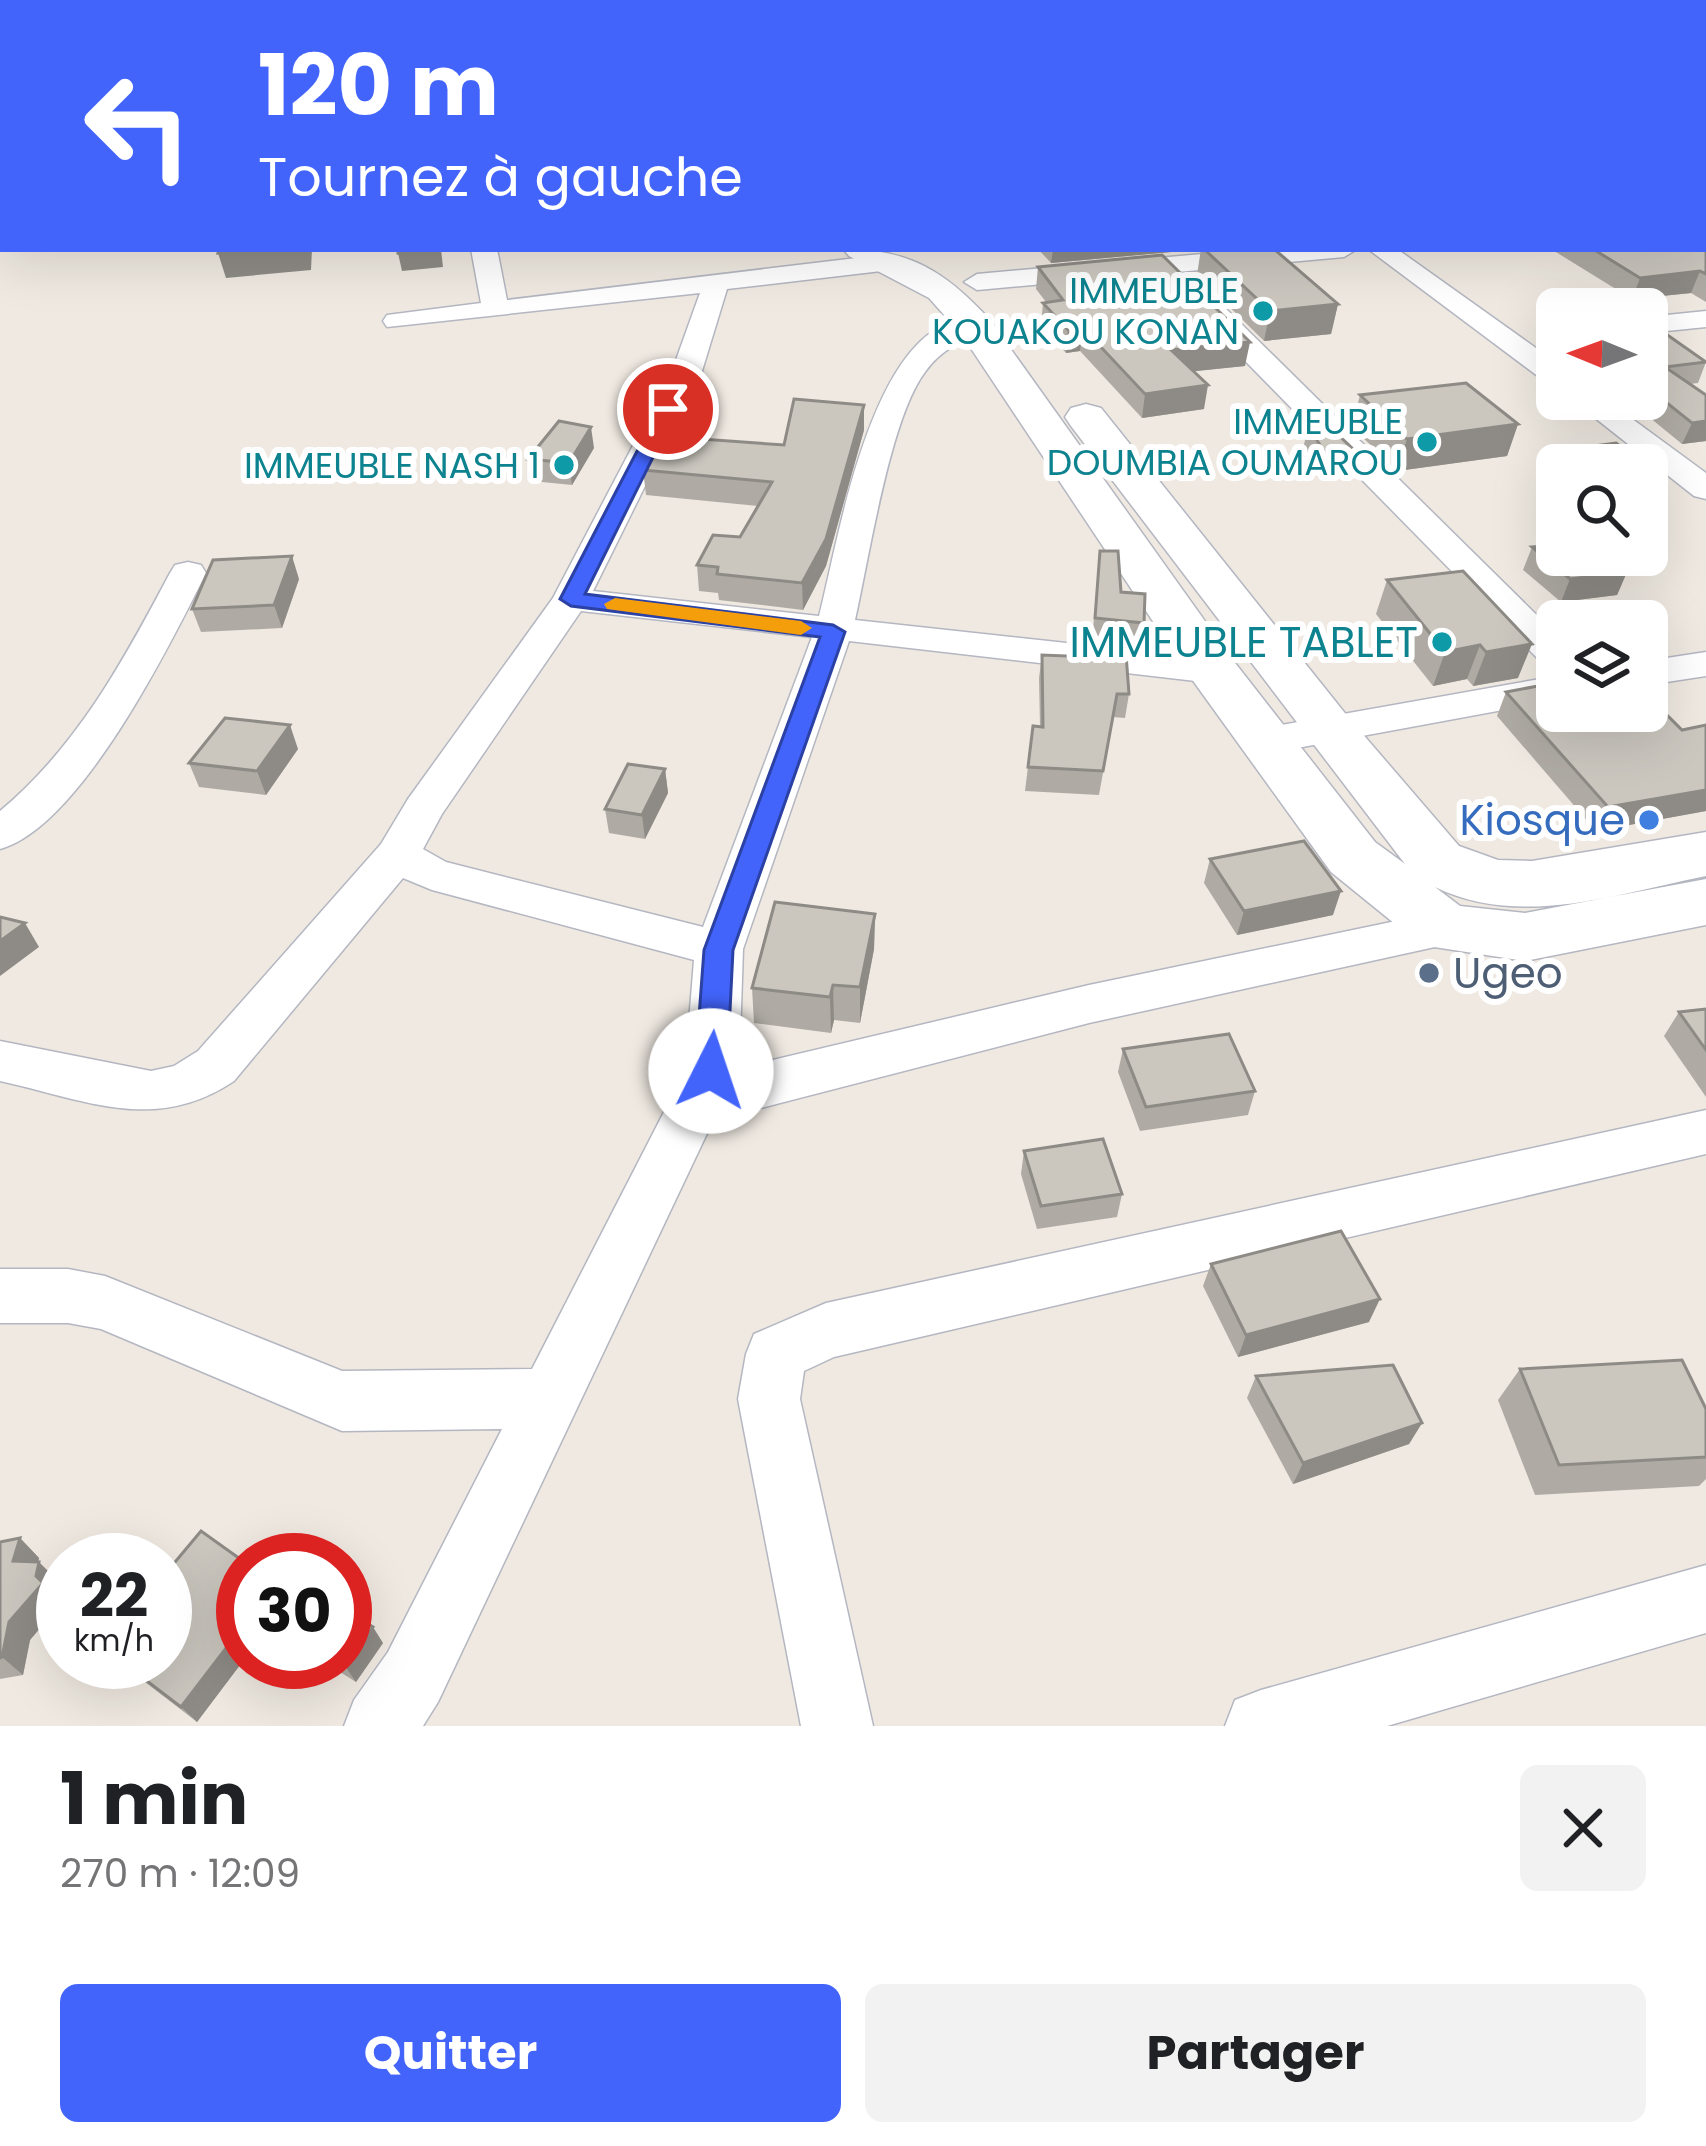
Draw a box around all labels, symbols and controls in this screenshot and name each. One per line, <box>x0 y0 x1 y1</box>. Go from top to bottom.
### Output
text: 120 m <box>258 27 499 144</box>
icon: left <box>60 48 216 204</box>
text: Tournez à gauche <box>258 139 743 215</box>
place label: IMMEUBLE KOUAKOU KONAN <box>932 265 1239 357</box>
north arrow <box>1536 288 1668 420</box>
map controls <box>1536 288 1668 732</box>
marker: IMMEUBLE KOUAKOU KONAN <box>1250 298 1276 324</box>
pin <box>617 358 719 460</box>
icon: arrive <box>635 376 701 442</box>
place label: IMMEUBLE DOUMBIA OUMAROU <box>1047 396 1403 488</box>
marker: IMMEUBLE DOUMBIA OUMAROU <box>1414 429 1440 455</box>
place label: IMMEUBLE NASH 1 <box>244 440 540 491</box>
button: search <box>1536 444 1668 576</box>
marker: IMMEUBLE NASH 1 <box>551 452 577 478</box>
button: layers <box>1536 600 1668 732</box>
place label: IMMEUBLE TABLET <box>1070 613 1418 672</box>
marker: IMMEUBLE TABLET <box>1429 629 1455 655</box>
place label: Kiosque <box>1459 791 1625 850</box>
marker: Kiosque <box>1636 807 1662 833</box>
place label: Ugeo <box>1453 944 1563 1003</box>
marker: Ugeo <box>1416 960 1442 986</box>
position arrow <box>648 1008 774 1134</box>
speed limit sign: 30 <box>216 1533 372 1689</box>
text: 22 <box>80 1554 148 1638</box>
text: km/h <box>74 1619 154 1662</box>
text: 1 min <box>60 1748 248 1849</box>
button: close <box>1520 1765 1646 1891</box>
text: 270 m · 12:09 <box>60 1846 300 1901</box>
button: Quitter <box>60 1984 841 2122</box>
button: Partager <box>865 1984 1646 2122</box>

